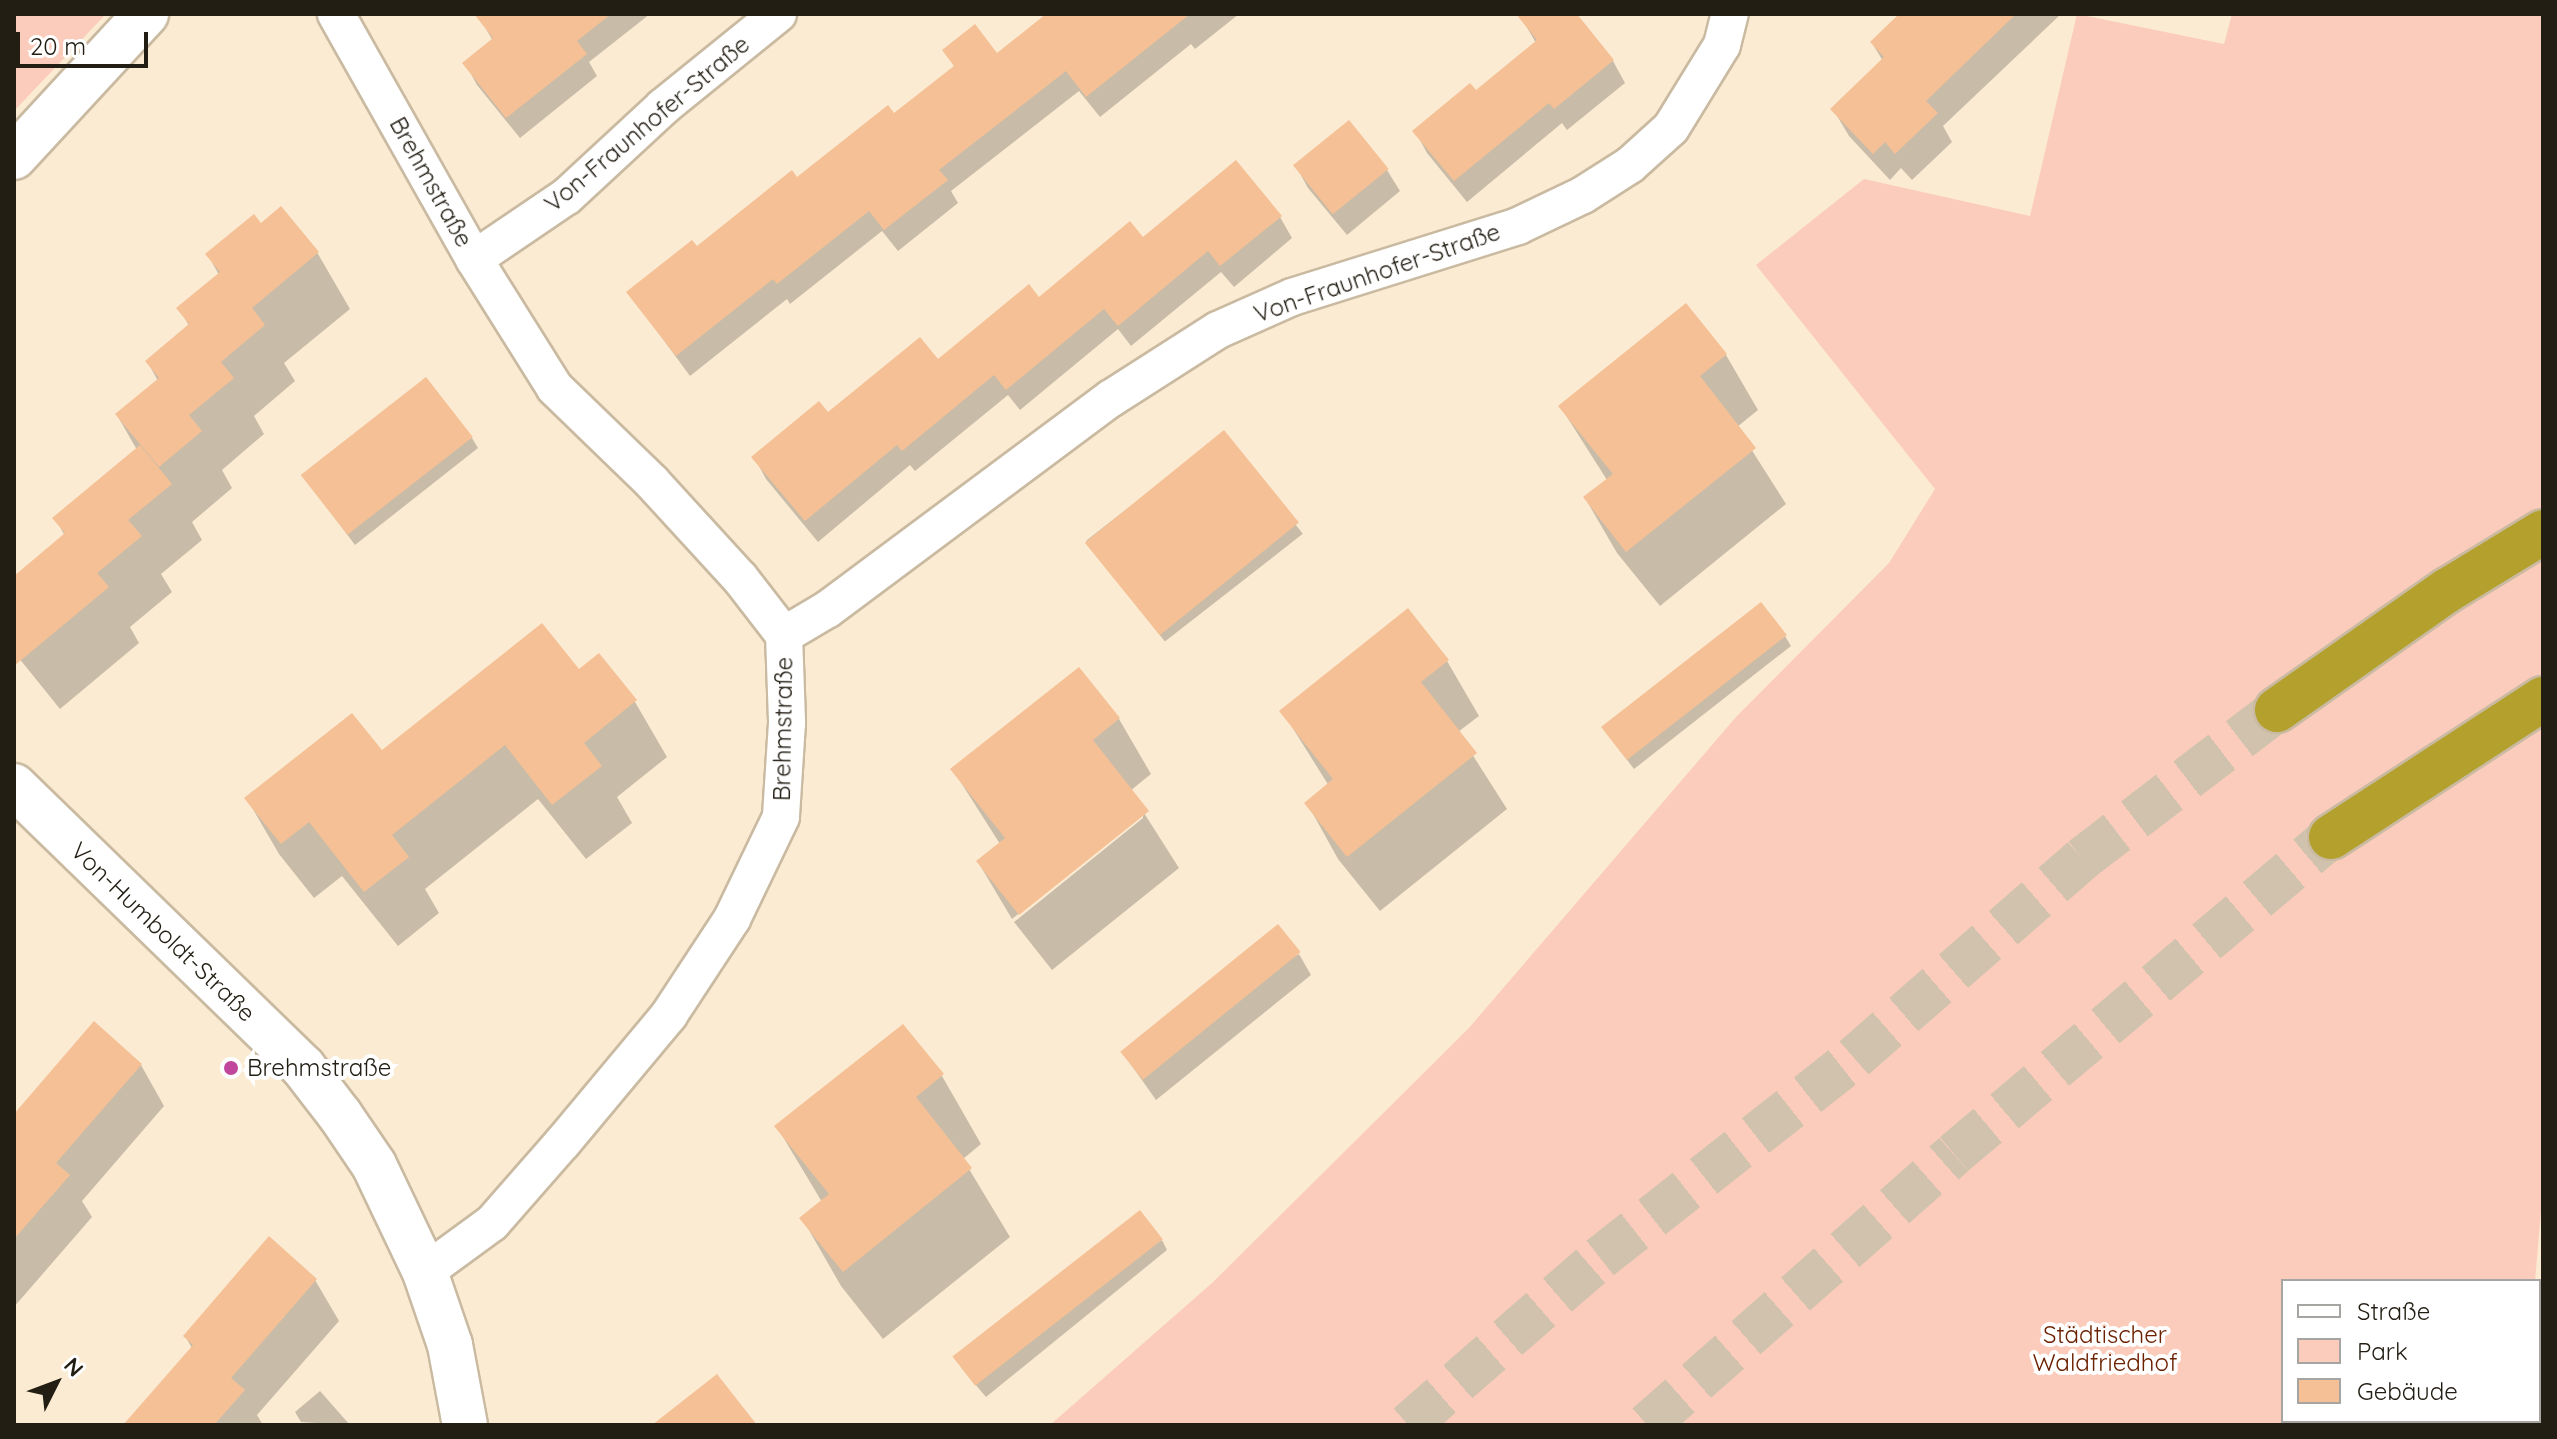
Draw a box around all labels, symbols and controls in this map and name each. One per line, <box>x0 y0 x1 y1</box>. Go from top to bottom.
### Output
scale bar <box>20 16 152 66</box>
street label: Von-Fraunhofer-Straße <box>539 30 755 218</box>
text: 20 m <box>30 31 86 61</box>
street label: Brehmstraße <box>383 112 479 252</box>
street label: Von-Fraunhofer-Straße <box>1250 217 1504 329</box>
street label: Brehmstraße <box>767 657 799 801</box>
street label: Von-Humboldt-Straße <box>65 836 261 1028</box>
place label: Brehmstraße <box>247 1054 391 1082</box>
marker: Brehmstraße <box>222 1059 240 1077</box>
legend <box>2281 1279 2541 1423</box>
text: Straße <box>2357 1296 2430 1326</box>
park label: Städtischer Waldfriedhof <box>2032 1321 2178 1377</box>
text: Park <box>2357 1336 2408 1366</box>
north arrow <box>16 1343 96 1423</box>
text: N <box>58 1352 90 1382</box>
text: Gebäude <box>2357 1376 2458 1406</box>

